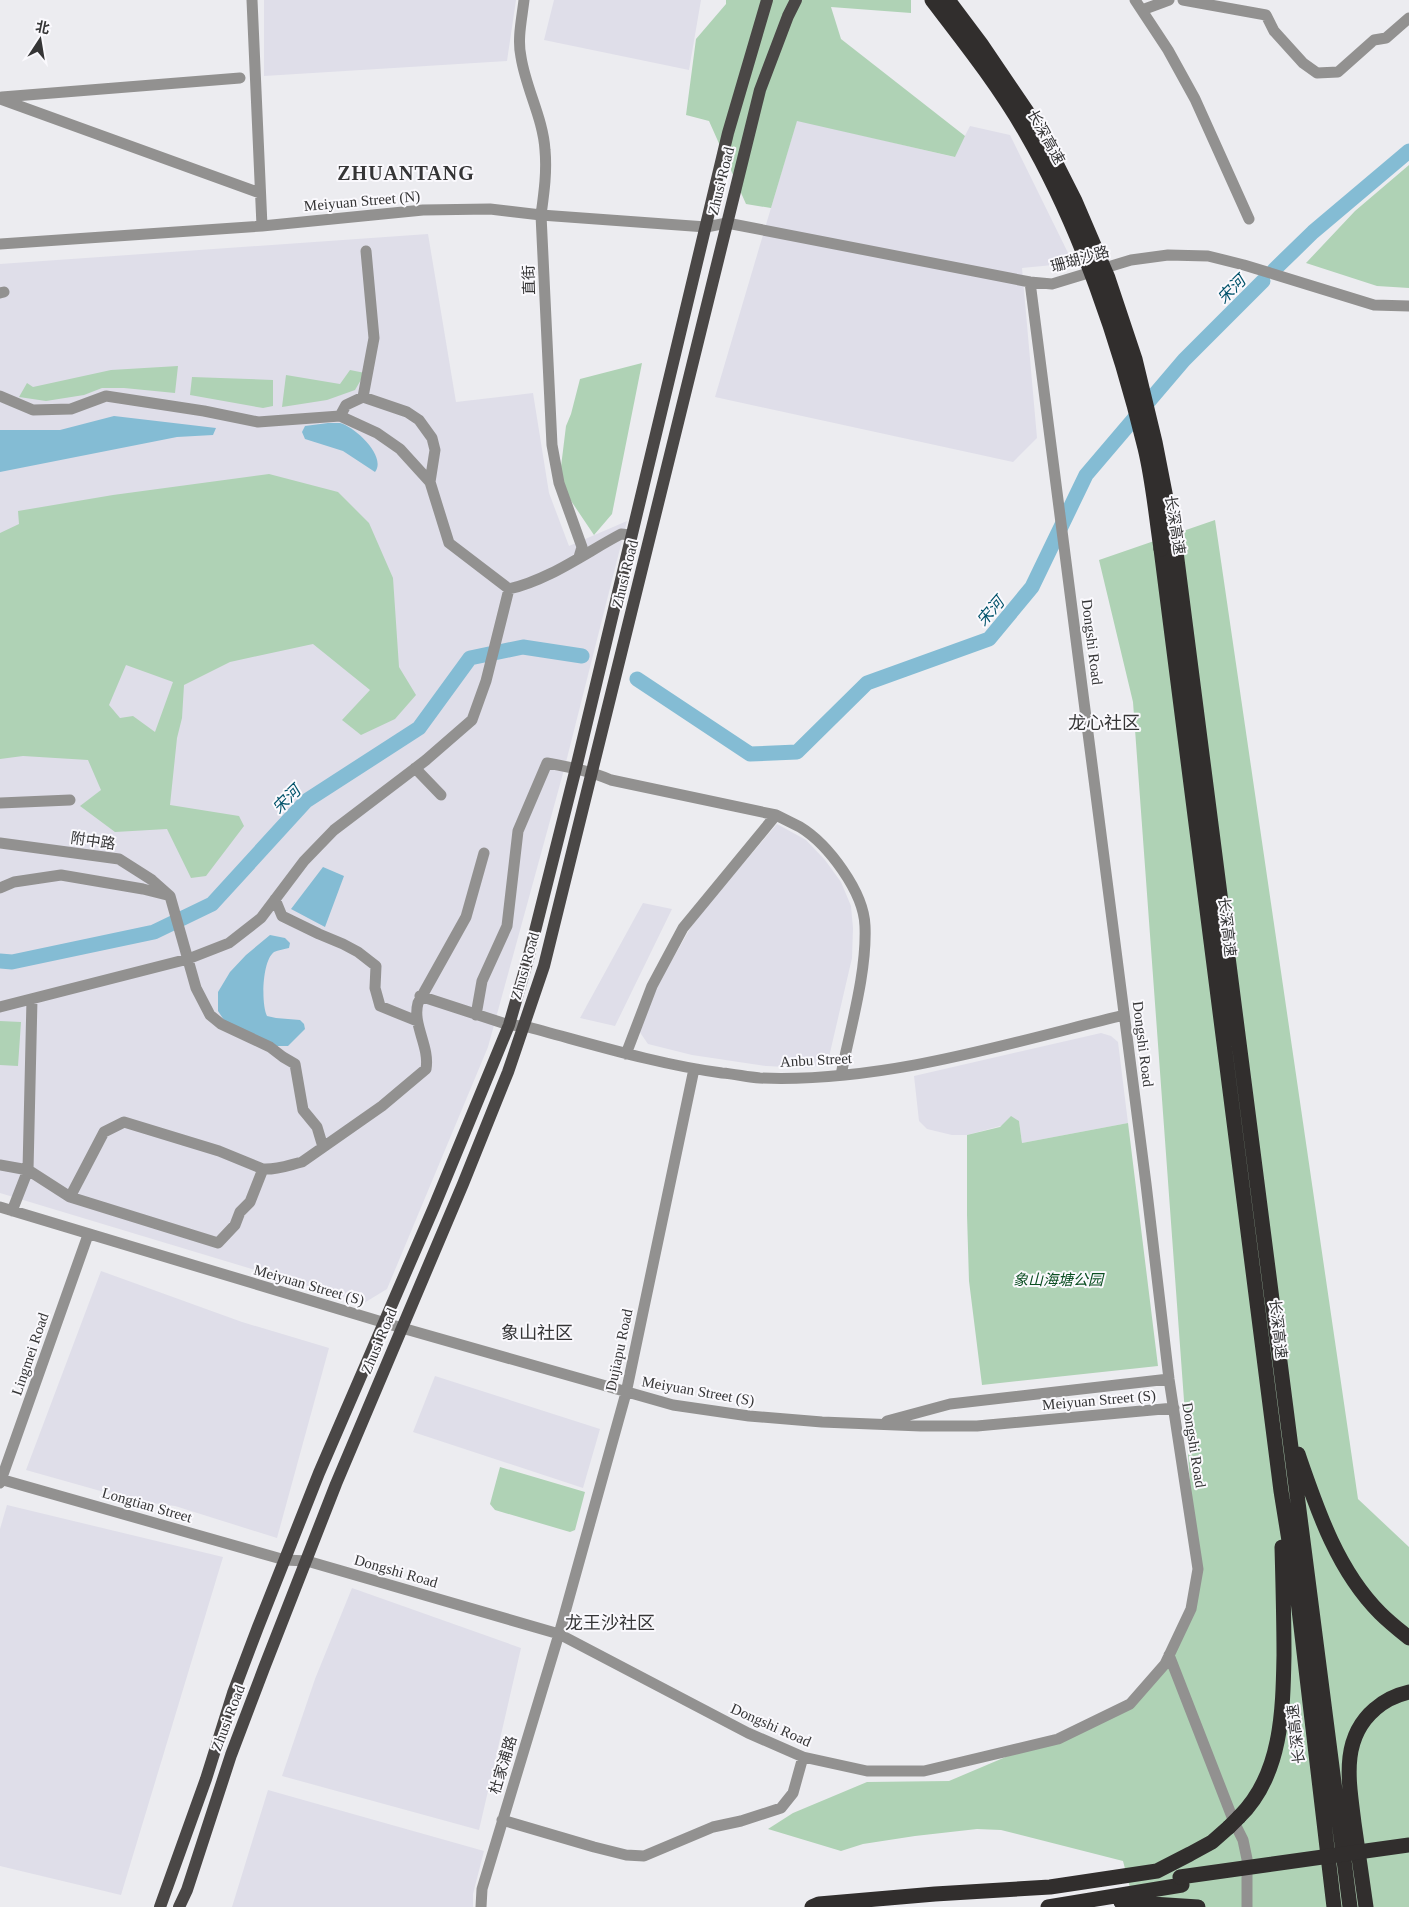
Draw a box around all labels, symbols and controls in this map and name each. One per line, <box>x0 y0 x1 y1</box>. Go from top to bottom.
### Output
north arrow <box>15 15 65 65</box>
text: 北 <box>34 19 51 37</box>
street label: 长深高速 <box>1024 107 1068 167</box>
street label: Zhusi Road <box>705 145 737 217</box>
district label: ZHUANTANG <box>337 162 475 184</box>
street label: Meiyuan Street (N) <box>303 188 421 215</box>
street label: 珊瑚沙路 <box>1049 243 1111 275</box>
street label: 直街 <box>520 265 538 295</box>
water label: 宋河 <box>1214 270 1251 307</box>
street label: 长深高速 <box>1162 494 1188 556</box>
street label: Zhusi Road <box>609 538 641 610</box>
water label: 宋河 <box>973 591 1009 629</box>
street label: Dongshi Road <box>1079 598 1105 686</box>
district label: 龙心社区 <box>1068 713 1140 733</box>
water label: 宋河 <box>269 780 306 817</box>
street label: 附中路 <box>70 829 117 852</box>
street label: 长深高速 <box>1215 896 1239 958</box>
street label: Zhusi Road <box>508 930 542 1002</box>
street label: Dongshi Road <box>1130 1000 1156 1088</box>
street label: Anbu Street <box>780 1050 853 1070</box>
street label: Meiyuan Street (S) <box>252 1262 366 1309</box>
park label: 象山海塘公园 <box>1013 1272 1105 1288</box>
street label: 长深高速 <box>1266 1298 1290 1360</box>
street label: Zhusi Road <box>358 1305 400 1376</box>
street label: Dujiapu Road <box>602 1307 636 1393</box>
street label: Lingmei Road <box>8 1310 52 1397</box>
district label: 象山社区 <box>501 1323 573 1343</box>
street label: Meiyuan Street (S) <box>640 1373 756 1410</box>
street label: Meiyuan Street (S) <box>1041 1387 1157 1414</box>
street label: Dongshi Road <box>1179 1401 1209 1489</box>
street label: Longtian Street <box>100 1485 195 1526</box>
street label: Dongshi Road <box>352 1551 440 1591</box>
district label: 龙王沙社区 <box>565 1613 655 1633</box>
street label: Zhusi Road <box>208 1682 248 1753</box>
street label: Dongshi Road <box>728 1700 814 1750</box>
street label: 长深高速 <box>1284 1703 1308 1765</box>
street label: 杜家浦路 <box>486 1734 519 1796</box>

